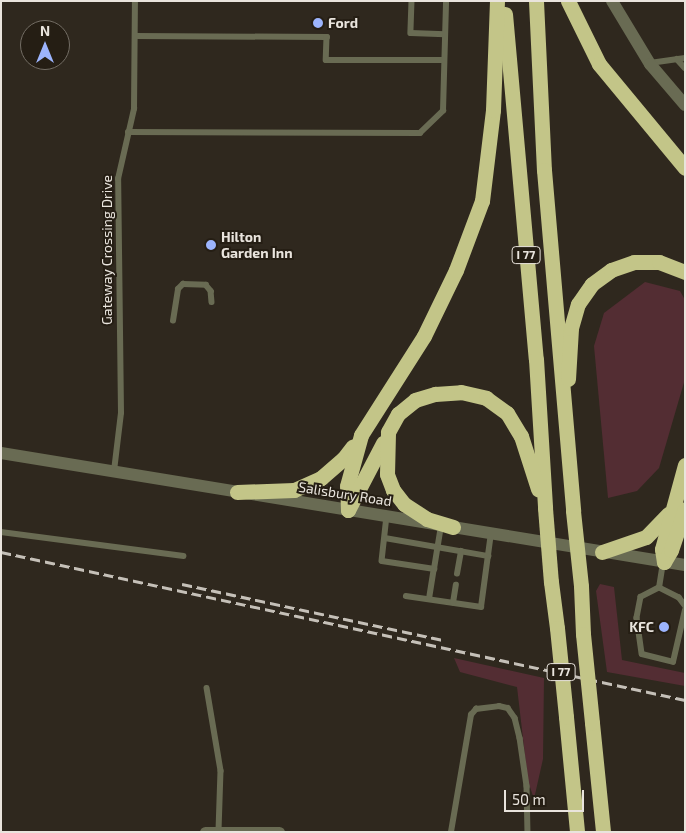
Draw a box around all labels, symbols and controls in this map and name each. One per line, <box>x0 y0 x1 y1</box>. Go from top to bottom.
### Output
place label: Ford <box>328 15 358 31</box>
marker: Ford <box>312 17 324 29</box>
north arrow <box>20 20 70 70</box>
text: N <box>40 22 50 39</box>
street label: Gateway Crossing Drive <box>99 175 115 325</box>
place label: Hilton Garden Inn <box>221 229 293 262</box>
marker: Hilton Garden Inn <box>205 239 217 251</box>
road number: I 77 <box>511 246 541 264</box>
street label: Salisbury Road <box>297 478 393 510</box>
place label: KFC <box>629 619 654 635</box>
marker: KFC <box>658 621 670 633</box>
road number: I 77 <box>546 662 576 682</box>
scale bar <box>506 780 586 812</box>
text: 50 m <box>512 790 546 808</box>

